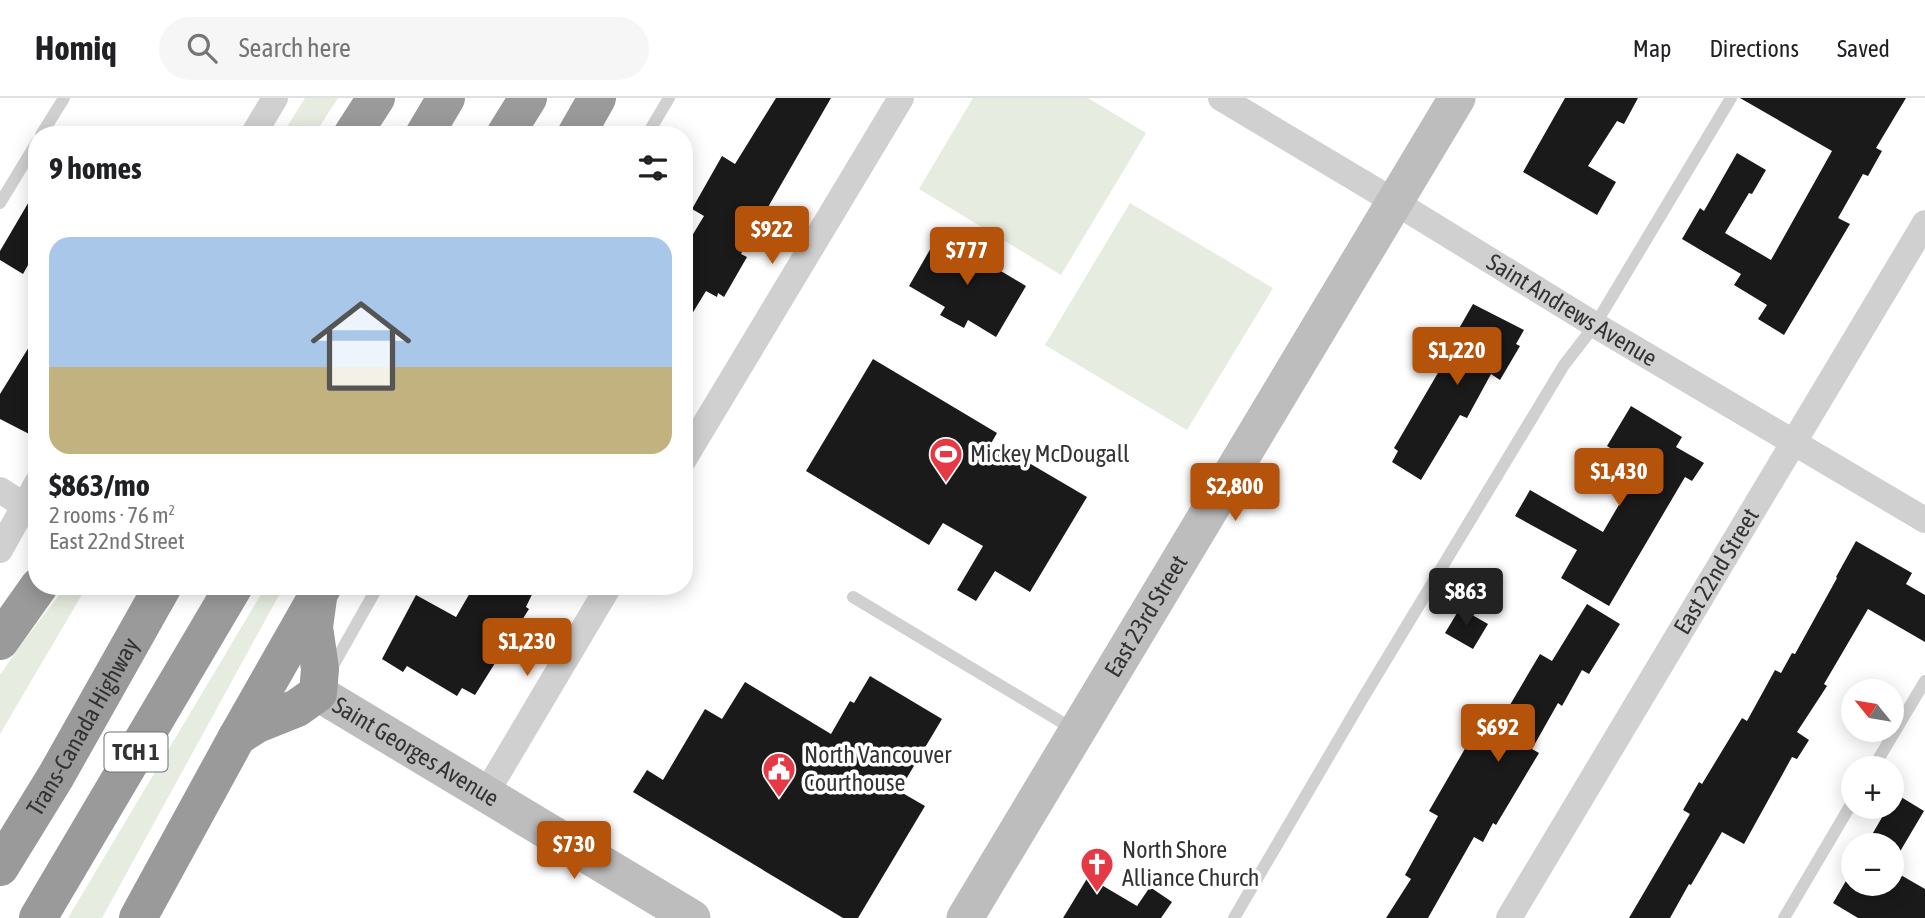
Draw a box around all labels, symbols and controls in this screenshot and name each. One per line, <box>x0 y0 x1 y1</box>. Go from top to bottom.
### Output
search box <box>159 17 649 80</box>
text: Homiq <box>35 29 117 67</box>
icon: search <box>183 29 221 67</box>
text: Search here <box>239 33 351 63</box>
text: Map <box>1633 35 1671 62</box>
text: Directions <box>1709 35 1799 62</box>
text: Saved <box>1837 35 1890 62</box>
icon: filters <box>634 149 672 187</box>
text: 9 homes <box>49 151 142 185</box>
pin: $922 <box>731 206 813 266</box>
text: $922 <box>751 216 793 242</box>
pin: $777 <box>926 228 1008 287</box>
text: $777 <box>946 237 988 263</box>
street label: Saint Andrews Avenue <box>1482 248 1662 371</box>
icon: home <box>298 283 424 409</box>
pin: $1,220 <box>1400 328 1514 387</box>
text: $1,220 <box>1429 337 1486 363</box>
sports icon: Mickey McDougall <box>927 435 965 484</box>
place label: Mickey McDougall <box>970 440 1130 467</box>
pin: $1,430 <box>1562 448 1676 508</box>
text: $1,430 <box>1591 458 1648 484</box>
pin: $2,800 <box>1178 464 1292 523</box>
text: $863/mo <box>49 468 150 502</box>
text: $2,800 <box>1207 473 1264 499</box>
text: 2 rooms · 76 m² <box>49 502 175 528</box>
street label: East 22nd Street <box>1668 503 1764 639</box>
text: East 22nd Street <box>49 528 185 554</box>
street label: East 23rd Street <box>1099 550 1193 682</box>
pin: $863 <box>1425 568 1507 628</box>
text: $863 <box>1445 578 1487 604</box>
pin: $1,230 <box>470 618 584 678</box>
text: $1,230 <box>499 628 556 654</box>
street label: Trans-Canada Highway <box>21 633 144 820</box>
north arrow <box>1841 679 1904 742</box>
map controls <box>1841 679 1904 896</box>
street label: Saint Georges Avenue <box>328 691 504 812</box>
pin: $692 <box>1457 704 1539 764</box>
text: $692 <box>1477 714 1519 740</box>
road number: TCH 1 <box>104 732 168 772</box>
place label: North Vancouver Courthouse <box>804 741 952 796</box>
public building icon: North Vancouver Courthouse <box>760 750 798 799</box>
button: + <box>1841 756 1904 819</box>
pin: $730 <box>533 822 615 881</box>
text: $730 <box>553 831 595 857</box>
button: − <box>1841 833 1904 896</box>
place label: North Shore Alliance Church <box>1122 836 1260 891</box>
church icon: North Shore Alliance Church <box>1078 845 1116 894</box>

